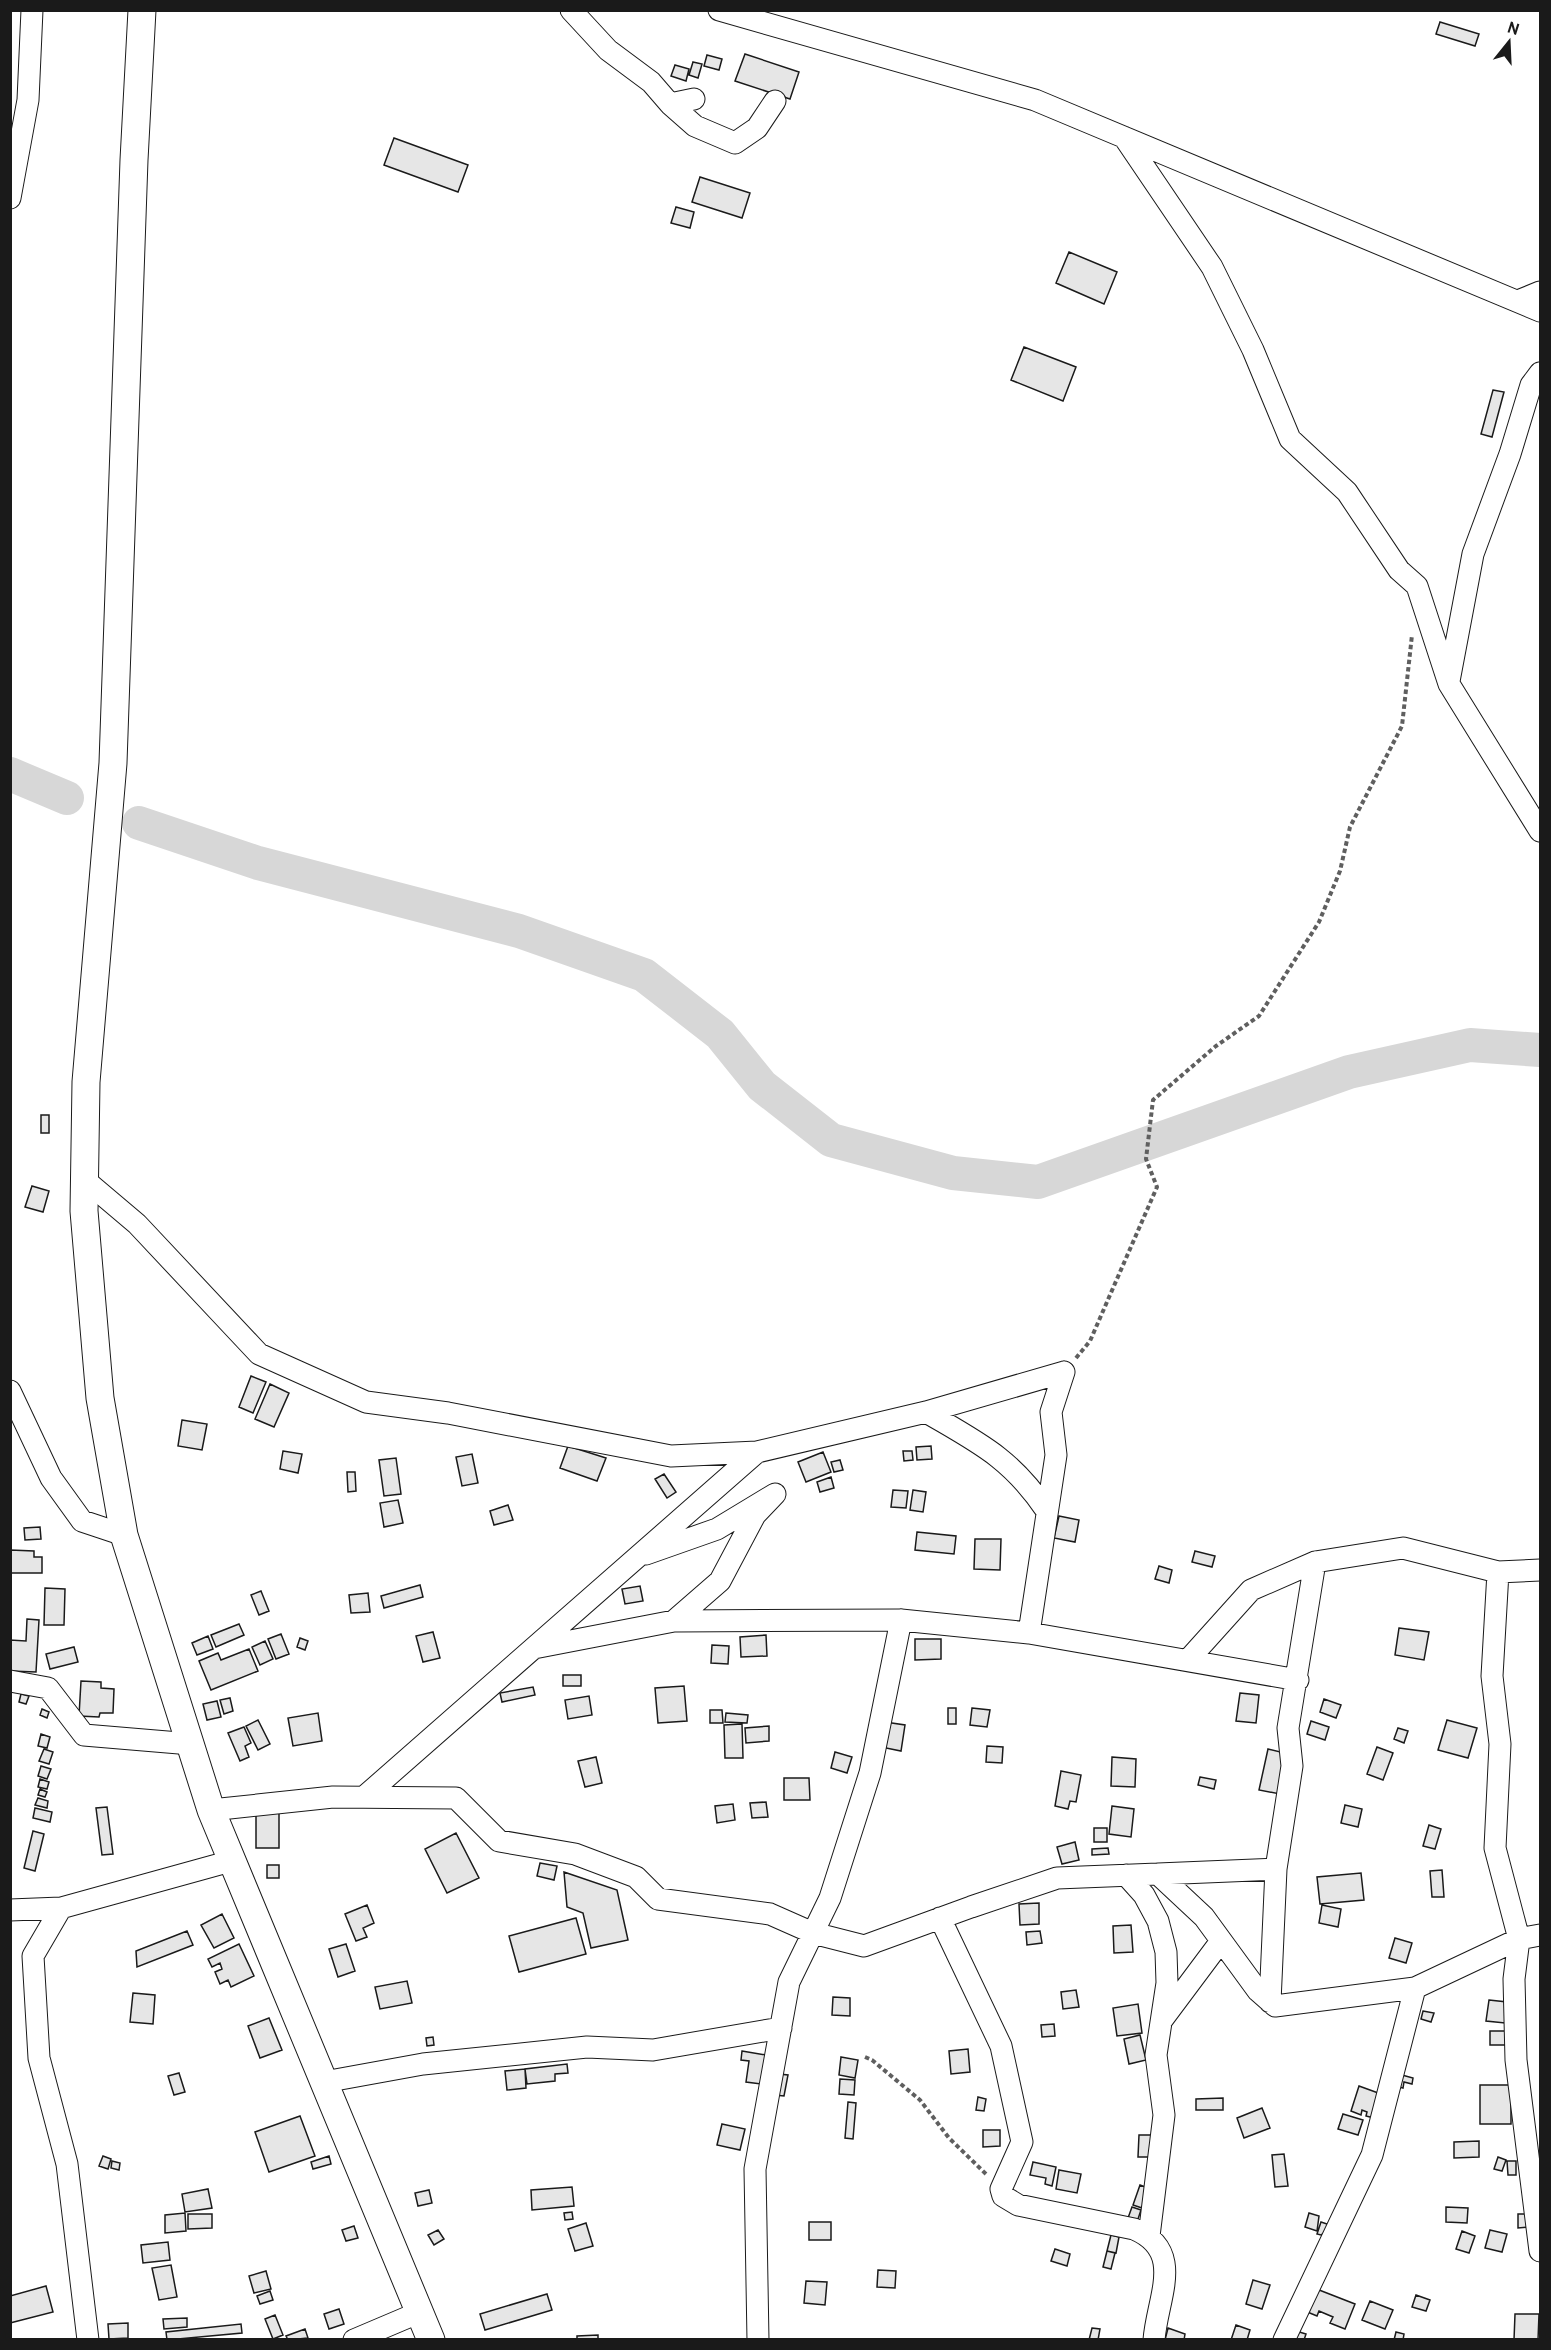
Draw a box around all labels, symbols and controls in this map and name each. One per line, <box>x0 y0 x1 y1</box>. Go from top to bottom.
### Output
north arrow <box>1479 12 1539 72</box>
text: N <box>1504 18 1522 41</box>

